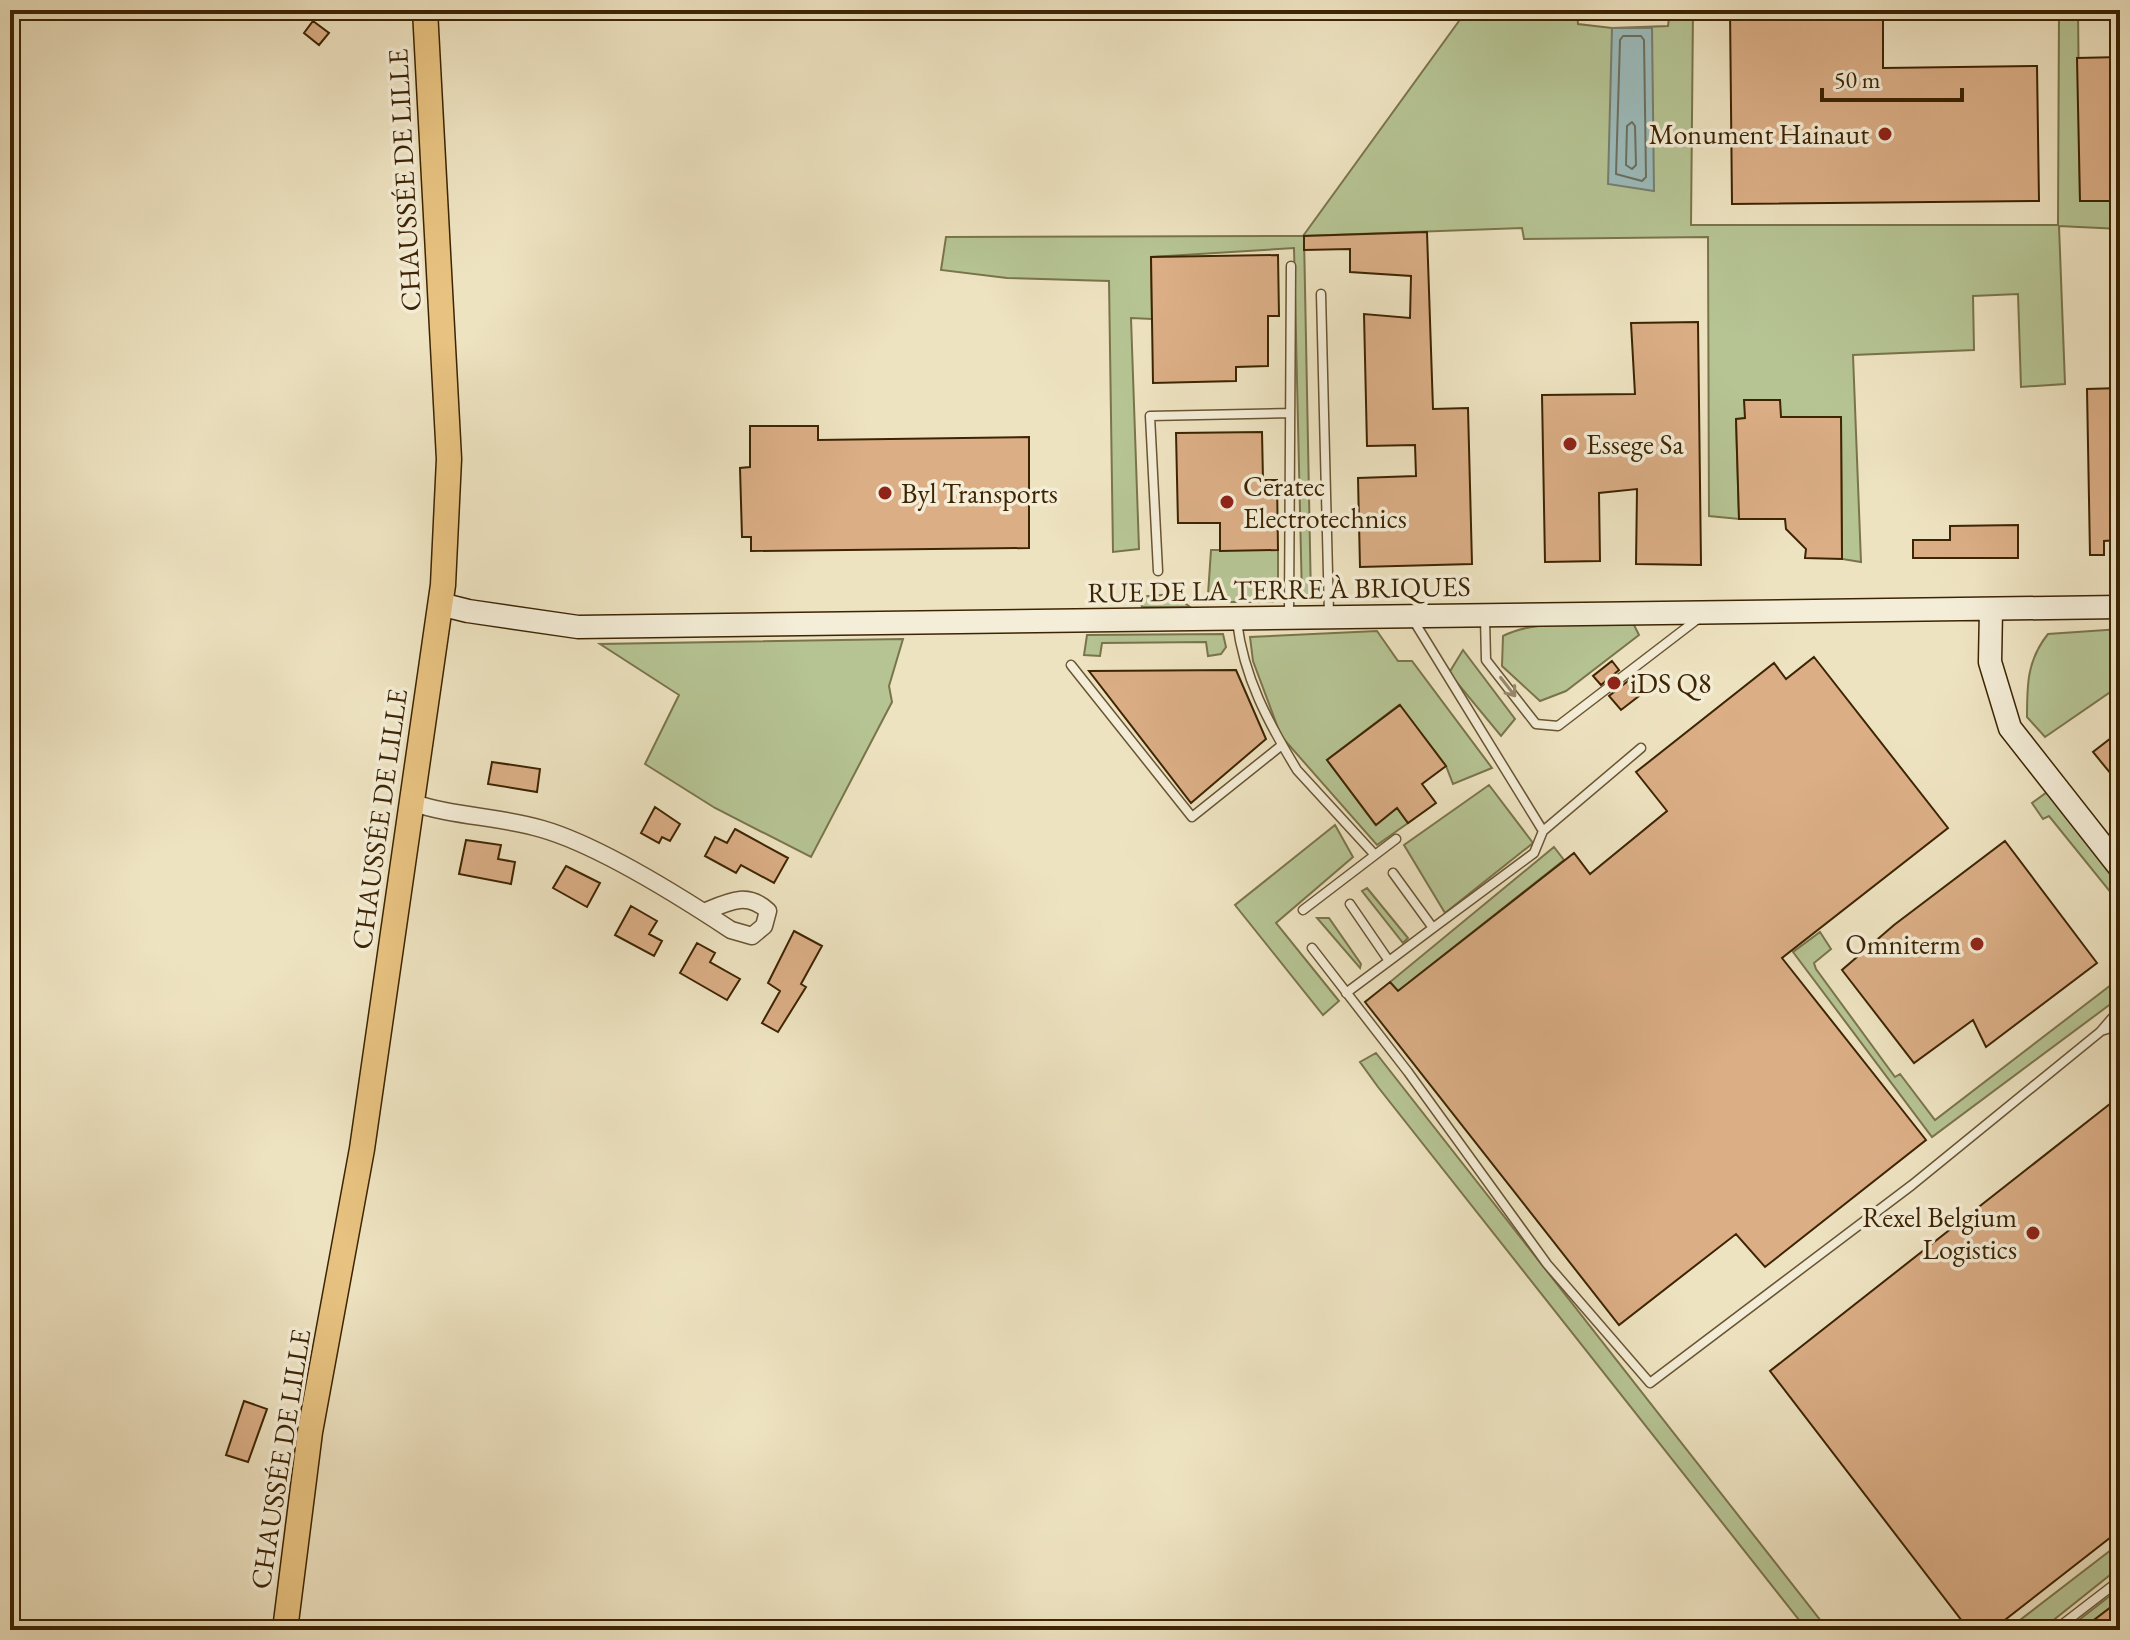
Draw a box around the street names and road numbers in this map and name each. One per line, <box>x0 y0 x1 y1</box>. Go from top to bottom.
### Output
street label: CHAUSSÉE DE LILLE <box>379 48 429 312</box>
street label: RUE DE LA TERRE À BRIQUES <box>1087 568 1471 610</box>
street label: CHAUSSÉE DE LILLE <box>343 686 415 952</box>
street label: CHAUSSÉE DE LILLE <box>242 1326 318 1592</box>

